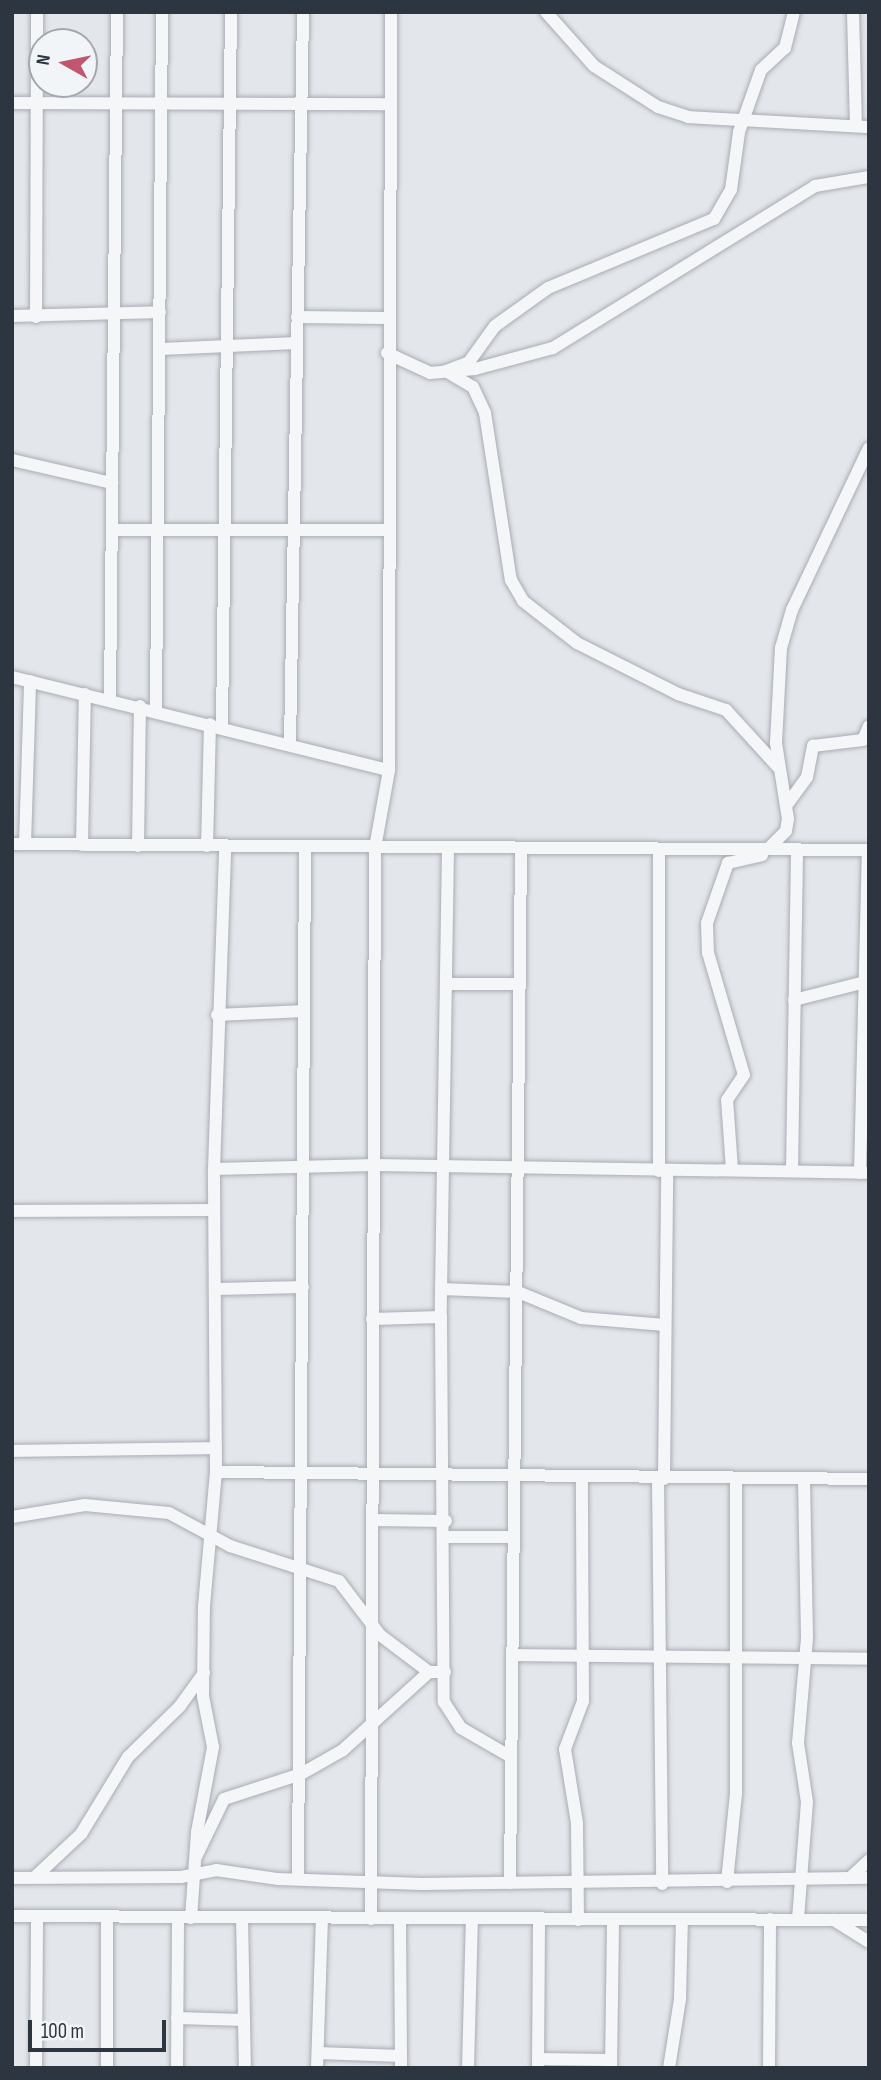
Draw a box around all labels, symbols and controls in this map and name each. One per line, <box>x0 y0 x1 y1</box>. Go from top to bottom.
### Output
north arrow <box>28 28 98 98</box>
text: N <box>32 53 56 67</box>
scale bar <box>32 2007 170 2050</box>
text: 100 m <box>41 2019 84 2044</box>

